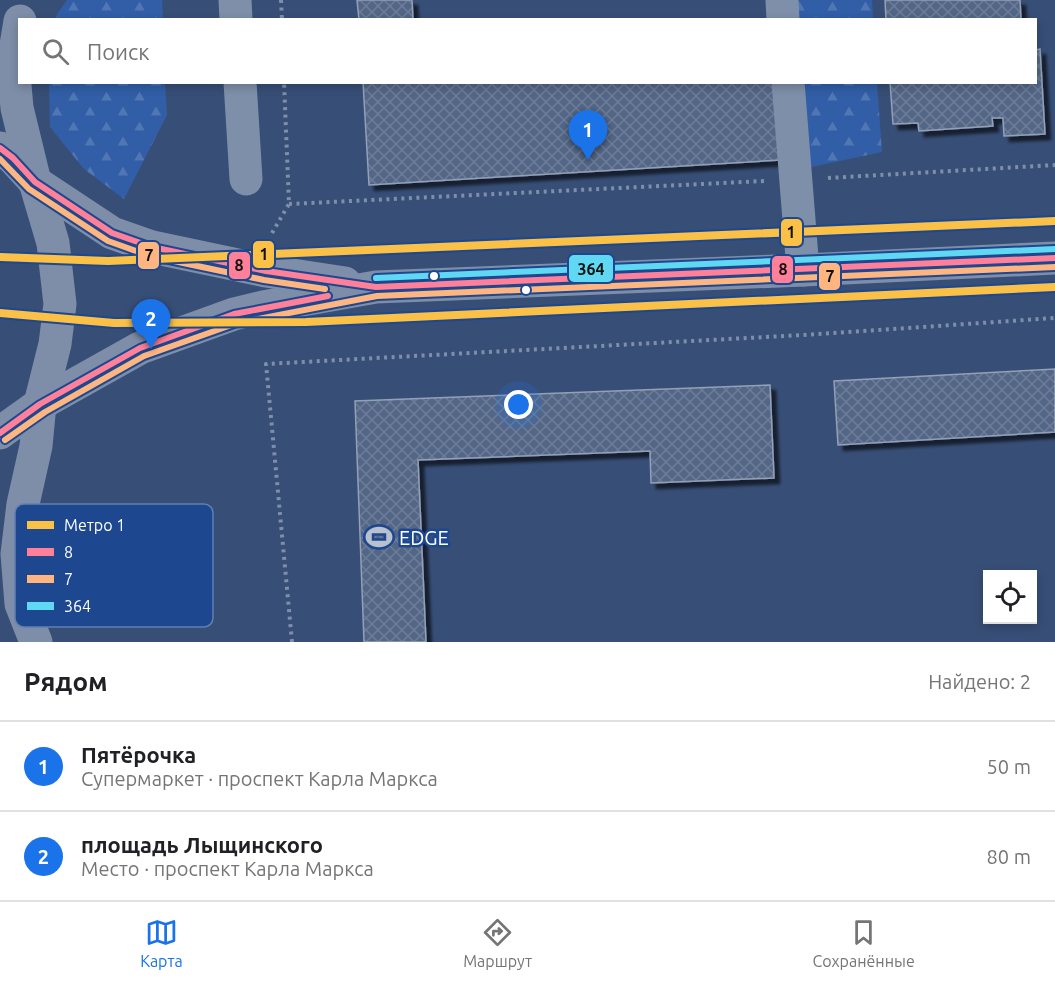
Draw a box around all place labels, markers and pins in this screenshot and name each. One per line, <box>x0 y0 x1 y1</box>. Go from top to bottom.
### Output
pin: 1 <box>568 110 608 160</box>
unlabelled marker <box>428 270 440 282</box>
unlabelled marker <box>520 284 532 296</box>
pin: 2 <box>132 300 170 349</box>
sports icon: EDGE <box>364 522 394 552</box>
place label: EDGE <box>399 526 449 549</box>

